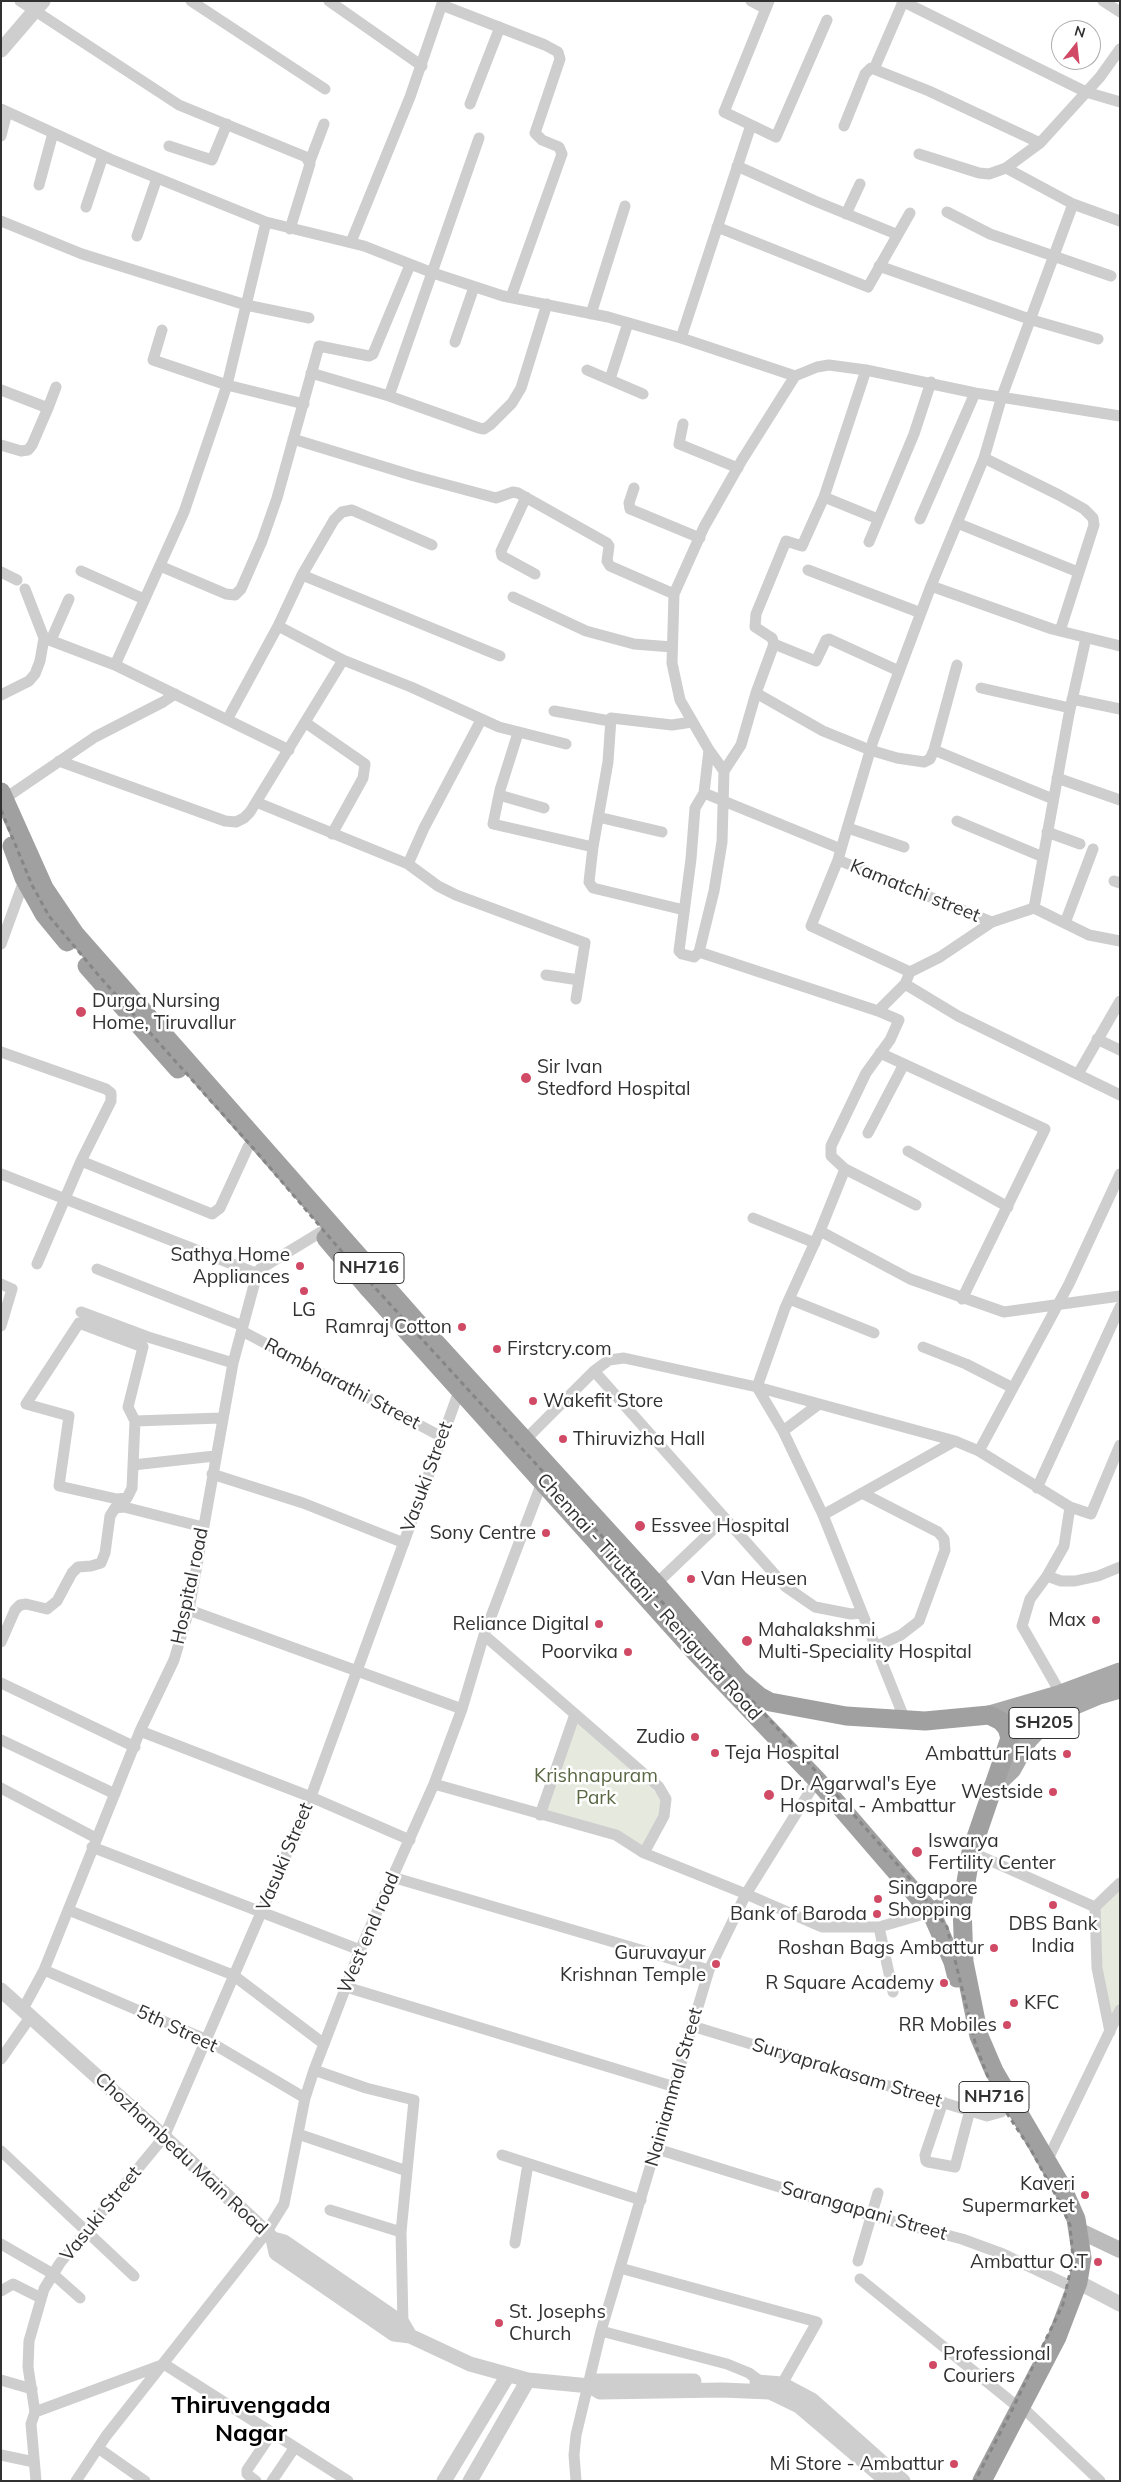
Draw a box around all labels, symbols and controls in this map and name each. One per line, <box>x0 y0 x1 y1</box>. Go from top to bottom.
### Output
north arrow <box>1051 20 1101 70</box>
text: N <box>1072 21 1087 42</box>
street label: Kamatchi street <box>847 855 983 927</box>
place label: Durga Nursing Home, Tiruvallur <box>92 990 236 1034</box>
marker: Durga Nursing Home, Tiruvallur <box>74 1005 88 1019</box>
place label: Sir Ivan Stedford Hospital <box>537 1056 691 1100</box>
marker: Sir Ivan Stedford Hospital <box>519 1071 533 1085</box>
place label: Sathya Home Appliances <box>170 1244 290 1288</box>
road number: NH716 <box>334 1252 404 1284</box>
marker: Sathya Home Appliances <box>294 1260 306 1272</box>
marker: LG <box>298 1285 310 1297</box>
place label: LG <box>292 1299 316 1321</box>
place label: Ramraj Cotton <box>325 1316 452 1338</box>
marker: Ramraj Cotton <box>456 1321 468 1333</box>
street label: Rambharathi Street <box>260 1333 424 1435</box>
place label: Firstcry.com <box>507 1338 612 1360</box>
marker: Firstcry.com <box>491 1343 503 1355</box>
place label: Wakefit Store <box>543 1390 663 1412</box>
marker: Wakefit Store <box>527 1395 539 1407</box>
street label: Vasuki Street <box>396 1419 458 1535</box>
place label: Thiruvizha Hall <box>573 1428 705 1450</box>
marker: Thiruvizha Hall <box>557 1433 569 1445</box>
street label: Chennai - Tiruttani - Renigunta Road <box>532 1469 766 1725</box>
place label: Essvee Hospital <box>651 1515 790 1537</box>
marker: Essvee Hospital <box>633 1519 647 1533</box>
place label: Sony Centre <box>430 1522 536 1544</box>
street label: Hospital road <box>167 1526 213 1646</box>
marker: Sony Centre <box>540 1527 552 1539</box>
place label: Van Heusen <box>701 1568 807 1590</box>
marker: Van Heusen <box>685 1573 697 1585</box>
place label: Max <box>1048 1609 1086 1631</box>
place label: Reliance Digital <box>452 1613 589 1635</box>
marker: Max <box>1090 1614 1102 1626</box>
marker: Reliance Digital <box>593 1618 605 1630</box>
place label: Mahalakshmi Multi-Speciality Hospital <box>758 1619 972 1663</box>
marker: Mahalakshmi Multi-Speciality Hospital <box>740 1634 754 1648</box>
place label: Poorvika <box>541 1641 618 1663</box>
marker: Poorvika <box>622 1646 634 1658</box>
road number: SH205 <box>1009 1708 1079 1739</box>
place label: Zudio <box>636 1726 685 1748</box>
marker: Zudio <box>689 1731 701 1743</box>
place label: Teja Hospital <box>725 1742 840 1764</box>
place label: Ambattur Flats <box>925 1743 1057 1765</box>
marker: Teja Hospital <box>709 1747 721 1759</box>
marker: Ambattur Flats <box>1061 1748 1073 1760</box>
park label: Krishnapuram Park <box>534 1765 658 1809</box>
place label: Dr. Agarwal's Eye Hospital - Ambattur <box>780 1773 956 1817</box>
place label: Westside <box>961 1781 1043 1803</box>
marker: Westside <box>1047 1786 1059 1798</box>
marker: Dr. Agarwal's Eye Hospital - Ambattur <box>762 1788 776 1802</box>
street label: Vasuki Street <box>252 1799 318 1915</box>
place label: Iswarya Fertility Center <box>928 1830 1056 1874</box>
marker: Iswarya Fertility Center <box>910 1845 924 1859</box>
street label: West end road <box>333 1869 405 1997</box>
place label: Singapore Shopping <box>888 1877 978 1921</box>
marker: Singapore Shopping <box>872 1893 884 1905</box>
marker: DBS Bank India <box>1047 1899 1059 1911</box>
place label: Bank of Baroda <box>730 1903 867 1925</box>
marker: Bank of Baroda <box>871 1908 883 1920</box>
place label: DBS Bank India <box>1008 1913 1098 1957</box>
place label: Roshan Bags Ambattur <box>778 1937 984 1959</box>
place label: Guruvayur Krishnan Temple <box>560 1942 706 1986</box>
marker: Roshan Bags Ambattur <box>988 1942 1000 1954</box>
marker: Guruvayur Krishnan Temple <box>710 1958 722 1970</box>
place label: R Square Academy <box>765 1972 934 1994</box>
marker: R Square Academy <box>938 1977 950 1989</box>
place label: KFC <box>1024 1992 1059 2014</box>
marker: KFC <box>1008 1997 1020 2009</box>
street label: 5th Street <box>133 2000 221 2058</box>
street label: Nainiammal Street <box>640 2005 708 2169</box>
place label: RR Mobiles <box>898 2014 997 2036</box>
marker: RR Mobiles <box>1001 2019 1013 2031</box>
street label: Suryaprakasam Street <box>749 2033 945 2113</box>
street label: Chozhambedu Main Road <box>90 2068 272 2240</box>
road number: NH716 <box>959 2082 1029 2112</box>
street label: Vasuki Street <box>56 2162 146 2266</box>
place label: Kaveri Supermarket <box>962 2173 1075 2217</box>
street label: Sarangapani Street <box>778 2176 950 2246</box>
marker: Kaveri Supermarket <box>1079 2189 1091 2201</box>
place label: Ambattur O.T <box>970 2251 1088 2273</box>
marker: Ambattur O.T <box>1092 2256 1104 2268</box>
place label: St. Josephs Church <box>509 2301 606 2345</box>
marker: St. Josephs Church <box>493 2317 505 2329</box>
place label: Professional Couriers <box>943 2343 1050 2387</box>
marker: Professional Couriers <box>927 2359 939 2371</box>
district label: Thiruvengada Nagar <box>171 2392 331 2448</box>
place label: Mi Store - Ambattur <box>769 2453 944 2475</box>
marker: Mi Store - Ambattur <box>948 2458 960 2470</box>

